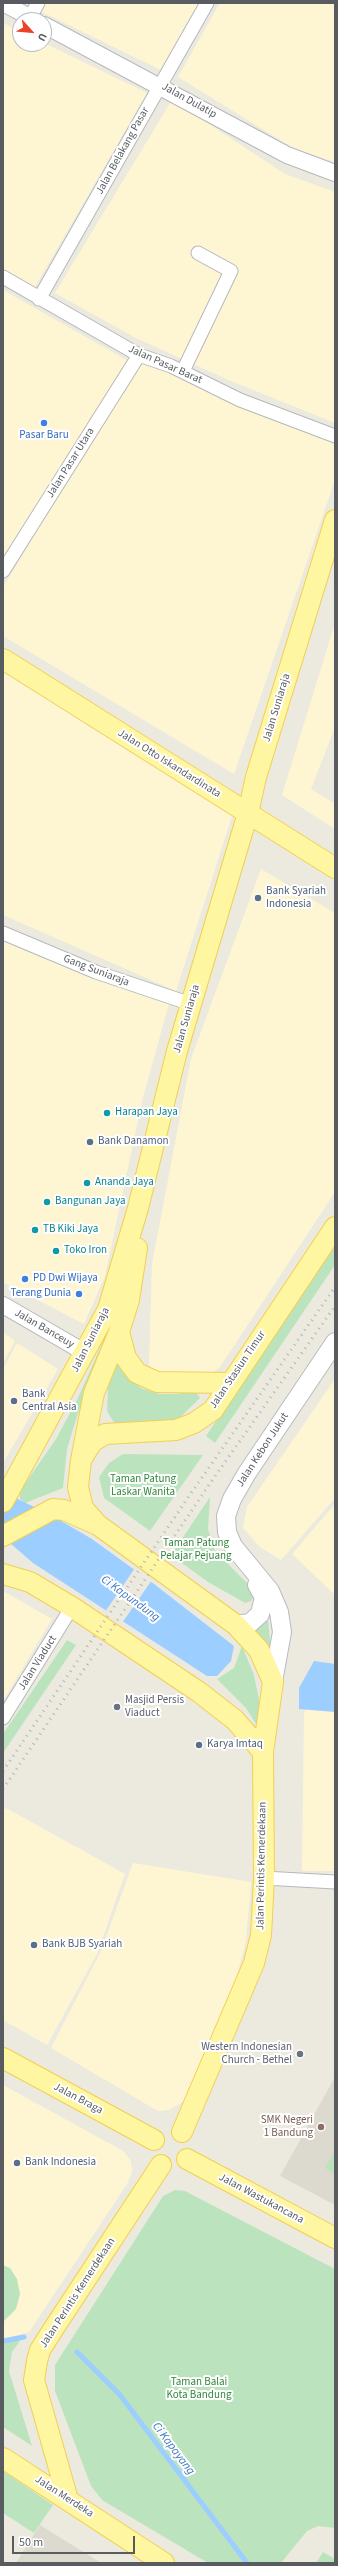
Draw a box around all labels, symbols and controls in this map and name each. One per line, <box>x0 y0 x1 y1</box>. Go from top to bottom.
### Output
north arrow <box>12 12 52 52</box>
text: U <box>34 31 51 44</box>
street label: Jalan Dulatip <box>159 80 219 122</box>
street label: Jalan Belakang Pasar <box>94 105 152 197</box>
street label: Jalan Pasar Barat <box>126 343 204 387</box>
marker: Pasar Baru <box>39 418 49 428</box>
street label: Jalan Pasar Utara <box>44 426 98 500</box>
place label: Pasar Baru <box>19 429 69 443</box>
street label: Jalan Suniaraja <box>260 672 294 744</box>
street label: Jalan Otto Iskandardinata <box>115 727 223 801</box>
place label: Bank Syariah Indonesia <box>266 885 326 911</box>
marker: Bank Syariah Indonesia <box>253 893 263 903</box>
street label: Gang Suniaraja <box>61 952 131 990</box>
street label: Jalan Suniaraja <box>171 983 203 1055</box>
place label: Harapan Jaya <box>115 1106 178 1120</box>
marker: Harapan Jaya <box>102 1108 112 1118</box>
place label: Bank Danamon <box>98 1135 169 1149</box>
marker: Bank Danamon <box>85 1137 95 1147</box>
place label: Ananda Jaya <box>95 1176 154 1190</box>
marker: Ananda Jaya <box>82 1178 92 1188</box>
place label: Bangunan Jaya <box>55 1195 126 1209</box>
marker: Bangunan Jaya <box>42 1197 52 1207</box>
place label: TB Kiki Jaya <box>43 1223 98 1237</box>
marker: TB Kiki Jaya <box>30 1225 40 1235</box>
place label: Toko Iron <box>64 1244 107 1258</box>
marker: Toko Iron <box>51 1246 61 1256</box>
place label: PD Dwi Wijaya <box>33 1272 98 1286</box>
marker: PD Dwi Wijaya <box>20 1274 30 1284</box>
place label: Terang Dunia <box>10 1287 71 1301</box>
marker: Terang Dunia <box>74 1289 84 1299</box>
street label: Jalan Suniaraja <box>69 1305 113 1375</box>
street label: Jalan Banceuy <box>12 1307 76 1351</box>
street label: Jalan Stasiun Timur <box>207 1329 269 1411</box>
place label: Bank Central Asia <box>22 1388 77 1414</box>
marker: Bank Central Asia <box>9 1396 19 1406</box>
street label: Jalan Kebon Jukut <box>234 1410 292 1490</box>
park label: Taman Patung Laskar Wanita <box>110 1473 176 1499</box>
park label: Taman Patung Pelajar Pejuang <box>160 1537 232 1563</box>
water label: Ci Kapundung <box>98 1573 162 1625</box>
street label: Jalan Viaduct <box>16 1633 60 1693</box>
place label: Masjid Persis Viaduct <box>125 1694 184 1720</box>
marker: Masjid Persis Viaduct <box>112 1702 122 1712</box>
place label: Karya Imtaq <box>207 1738 263 1752</box>
marker: Karya Imtaq <box>194 1740 204 1750</box>
street label: Jalan Perintis Kemerdekaan <box>254 1802 270 1930</box>
place label: Bank BJB Syariah <box>42 1938 122 1952</box>
marker: Bank BJB Syariah <box>29 1940 39 1950</box>
place label: Western Indonesian Church - Bethel <box>201 2041 292 2067</box>
marker: Western Indonesian Church - Bethel <box>295 2049 305 2059</box>
street label: Jalan Braga <box>51 2081 105 2117</box>
place label: SMK Negeri 1 Bandung <box>261 2114 313 2140</box>
marker: SMK Negeri 1 Bandung <box>316 2122 326 2132</box>
place label: Bank Indonesia <box>25 2156 96 2170</box>
marker: Bank Indonesia <box>12 2158 22 2168</box>
street label: Jalan Wastukancana <box>216 2171 306 2227</box>
street label: Jalan Perintis Kemerdekaan <box>37 2235 119 2351</box>
park label: Taman Balai Kota Bandung <box>167 2376 231 2402</box>
water label: Ci Kapayang <box>149 2420 197 2478</box>
street label: Jalan Merdeka <box>32 2473 96 2521</box>
scale bar <box>14 2528 137 2554</box>
text: 50 m <box>19 2534 43 2551</box>

